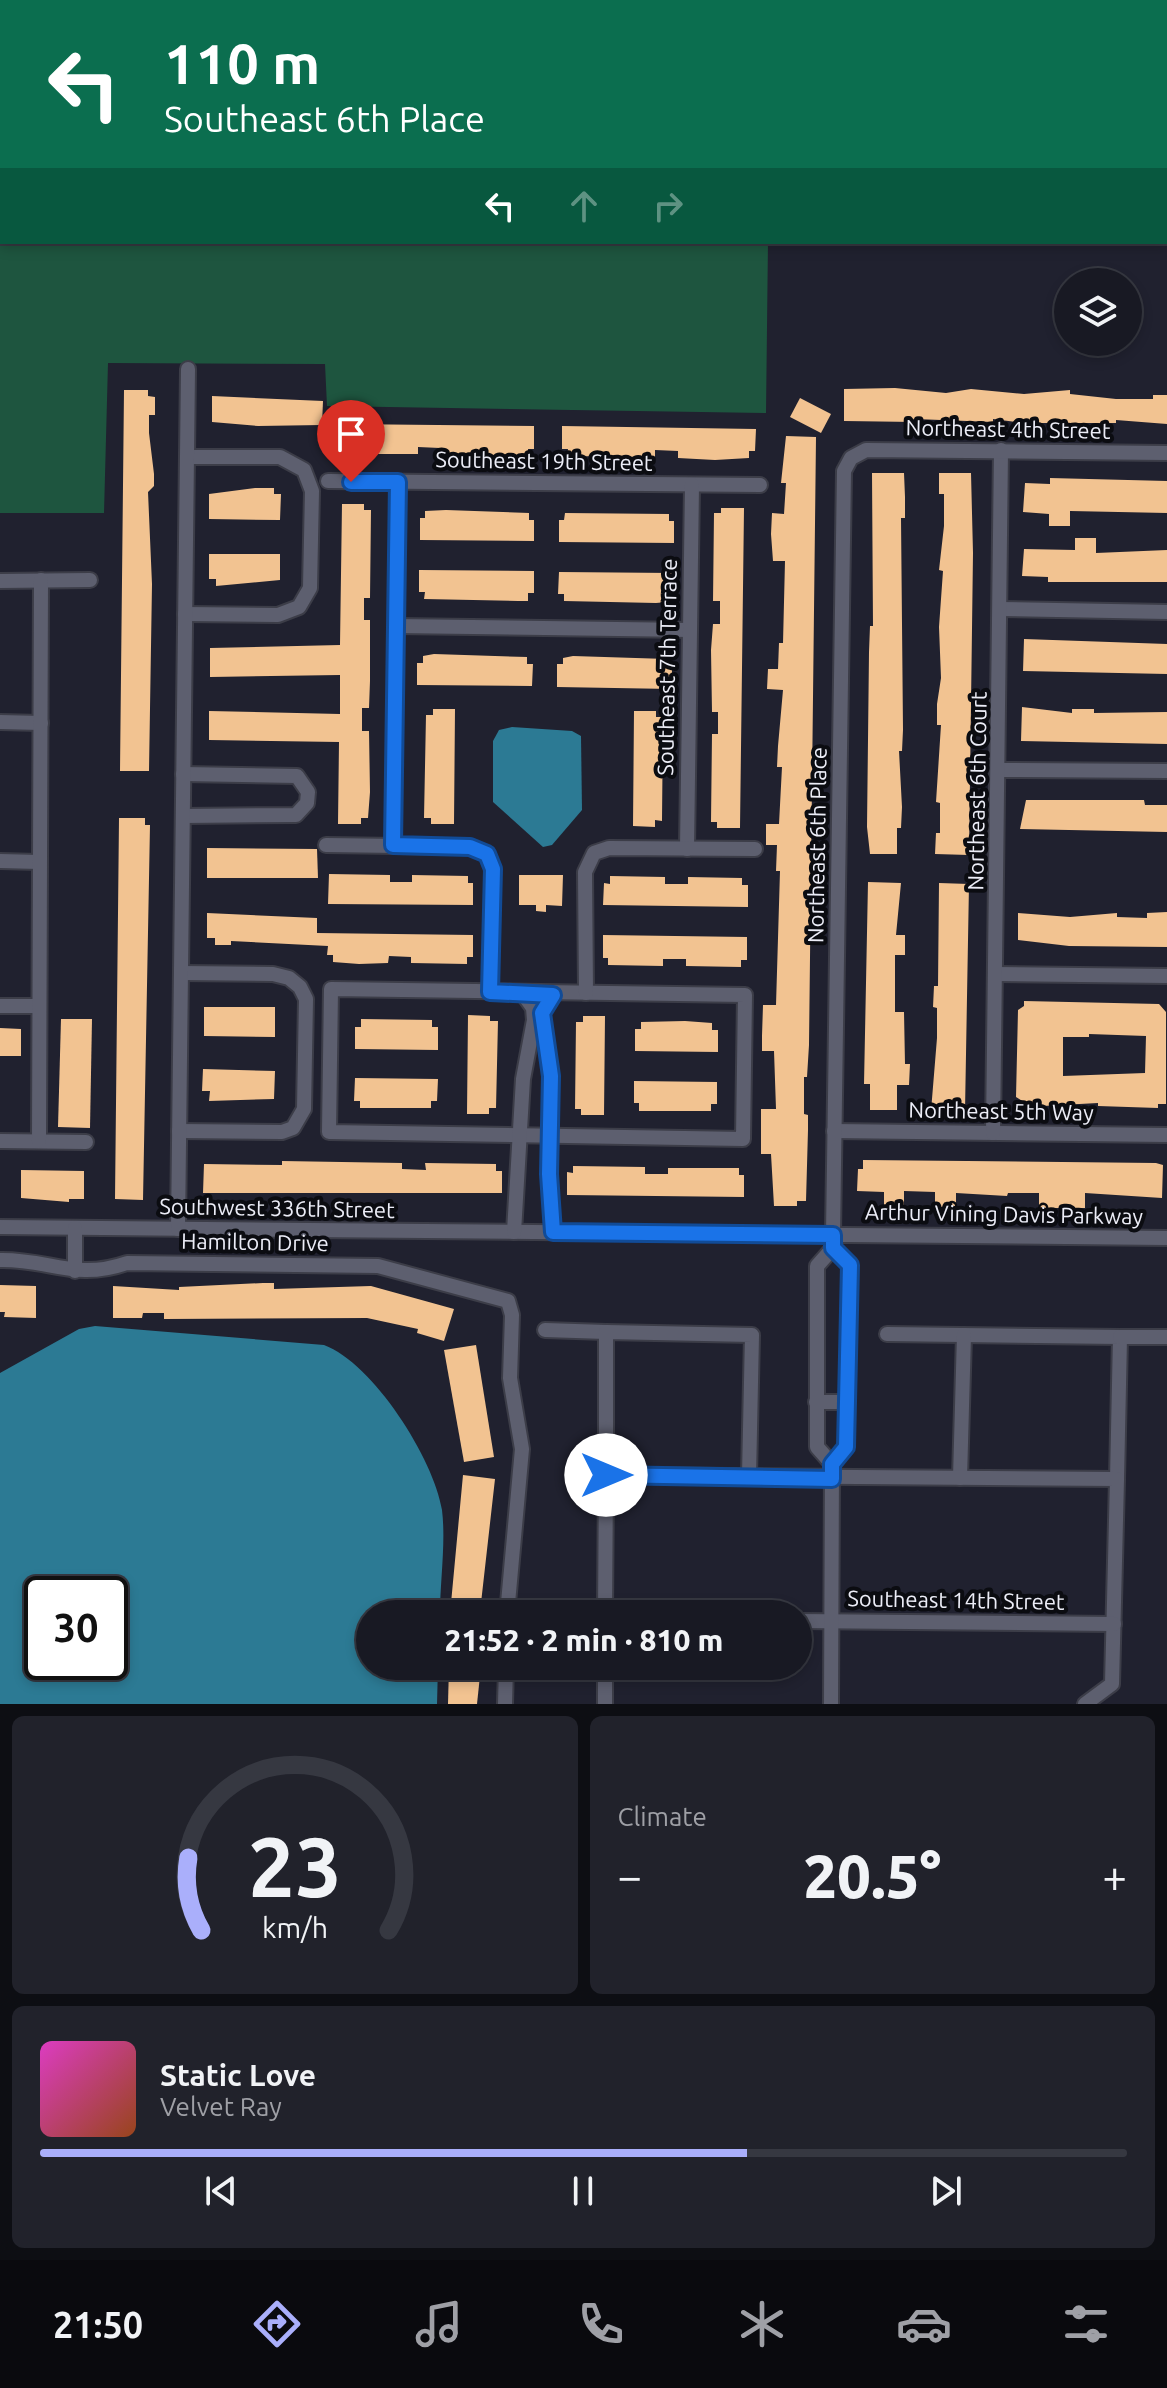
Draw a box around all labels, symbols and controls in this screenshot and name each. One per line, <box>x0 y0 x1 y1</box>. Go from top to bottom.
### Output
icon: left <box>32 32 136 136</box>
text: 110 m <box>164 32 320 95</box>
text: Southeast 6th Place <box>164 98 485 139</box>
icon: left <box>478 184 522 228</box>
icon: ahead <box>562 184 606 228</box>
icon: right <box>646 184 690 228</box>
map controls <box>1054 268 1142 356</box>
button: layers <box>1054 268 1142 356</box>
pin <box>317 400 385 482</box>
icon: arrive <box>329 412 373 456</box>
street label: Northeast 4th Street <box>905 414 1111 443</box>
street label: Southeast 19th Street <box>435 446 653 475</box>
street label: Southeast 7th Terrace <box>652 558 681 776</box>
street label: Northeast 6th Court <box>962 691 991 891</box>
street label: Northeast 6th Place <box>802 747 831 943</box>
street label: Northeast 5th Way <box>908 1096 1094 1125</box>
street label: Southwest 336th Street <box>159 1193 395 1222</box>
street label: Arthur Vining Davis Parkway <box>865 1199 1144 1228</box>
street label: Hamilton Drive <box>181 1228 329 1255</box>
position arrow <box>564 1433 648 1517</box>
speed limit sign: 30 <box>24 1576 128 1680</box>
street label: Southeast 14th Street <box>847 1585 1065 1614</box>
text: 21:52 · 2 min · 810 m <box>445 1623 723 1657</box>
text: Climate <box>618 1802 707 1831</box>
text: 23 <box>248 1819 342 1913</box>
text: 20.5° <box>803 1842 941 1909</box>
text: − <box>618 1851 642 1900</box>
text: + <box>1102 1851 1127 1900</box>
text: km/h <box>262 1911 328 1943</box>
text: Static Love <box>160 2058 316 2092</box>
text: Velvet Ray <box>160 2092 282 2121</box>
icon: previous <box>199 2169 243 2213</box>
icon: pause <box>561 2169 605 2213</box>
icon: next <box>924 2169 968 2213</box>
icon: directions <box>249 2296 305 2352</box>
icon: music <box>411 2296 467 2352</box>
icon: phone <box>573 2296 629 2352</box>
icon: climate <box>734 2296 790 2352</box>
icon: car <box>896 2296 952 2352</box>
icon: filters <box>1058 2296 1114 2352</box>
text: 21:50 <box>53 2304 143 2345</box>

